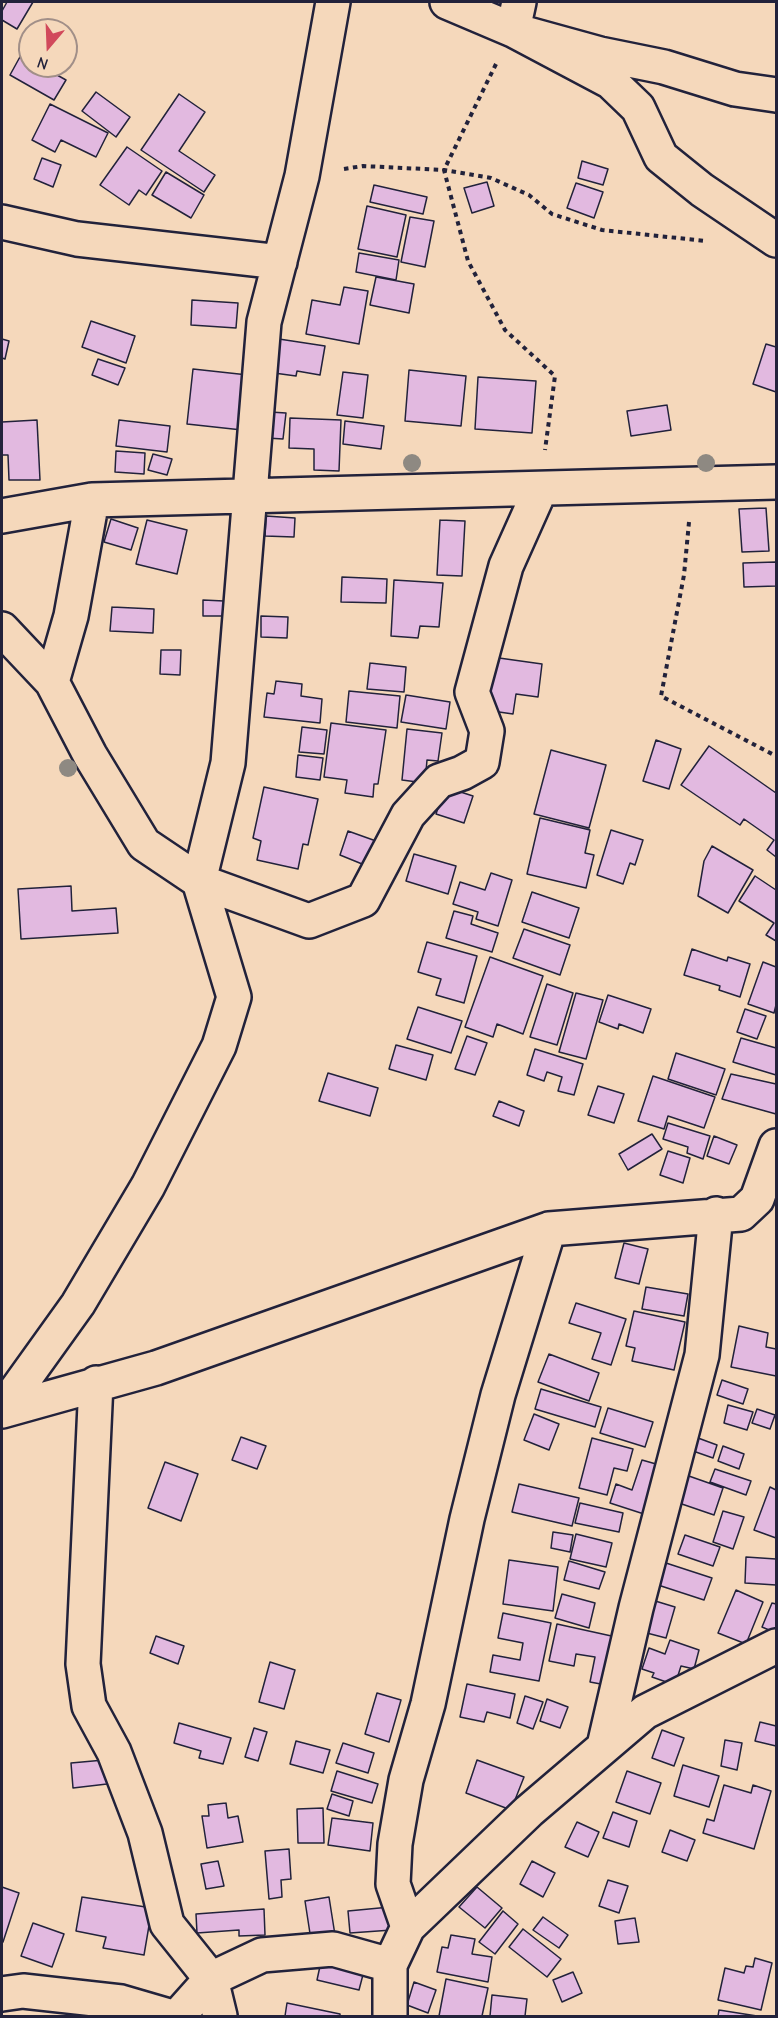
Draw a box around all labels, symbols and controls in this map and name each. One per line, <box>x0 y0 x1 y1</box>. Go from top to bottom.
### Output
north arrow <box>18 18 78 78</box>
text: N <box>35 53 51 73</box>

